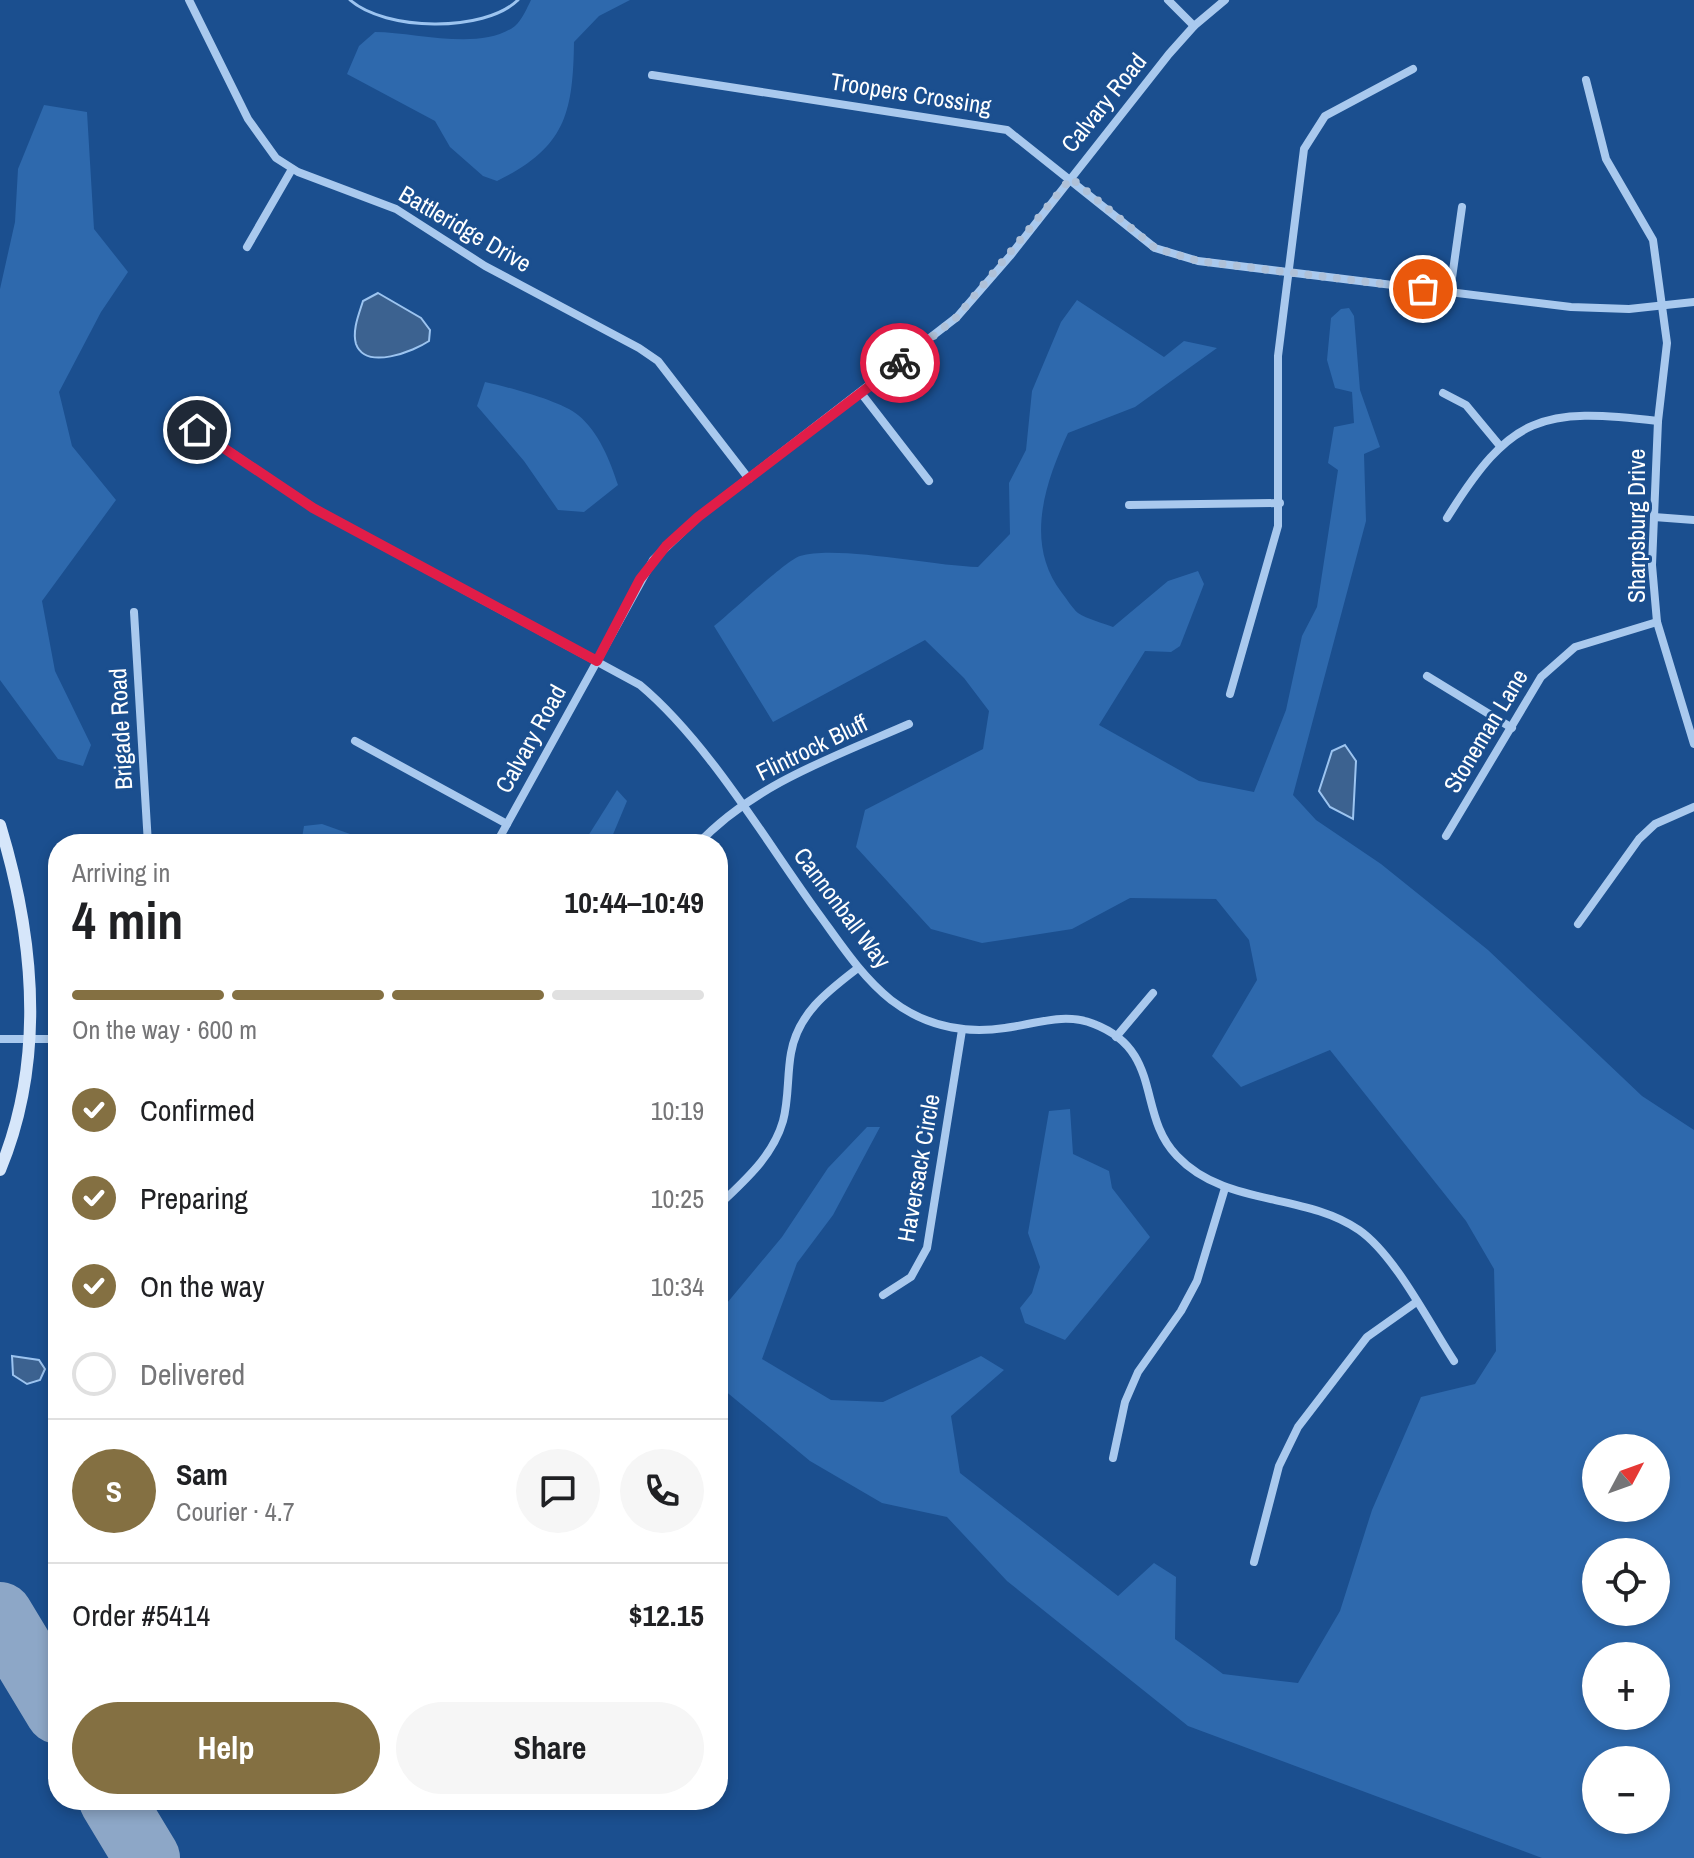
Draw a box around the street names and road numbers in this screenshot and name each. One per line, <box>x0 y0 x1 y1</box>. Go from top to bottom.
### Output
street label: Calvary Road <box>1053 46 1153 159</box>
street label: Troopers Crossing <box>829 65 994 122</box>
street label: Battleridge Drive <box>394 177 537 279</box>
street label: Sharpsburg Drive <box>1620 449 1652 603</box>
street label: Stoneman Lane <box>1436 663 1535 798</box>
street label: Brigade Road <box>101 668 139 791</box>
street label: Calvary Road <box>487 679 573 798</box>
street label: Flintrock Bluff <box>751 706 873 788</box>
street label: Cannonball Way <box>787 840 899 975</box>
street label: Haversack Circle <box>889 1091 947 1244</box>

